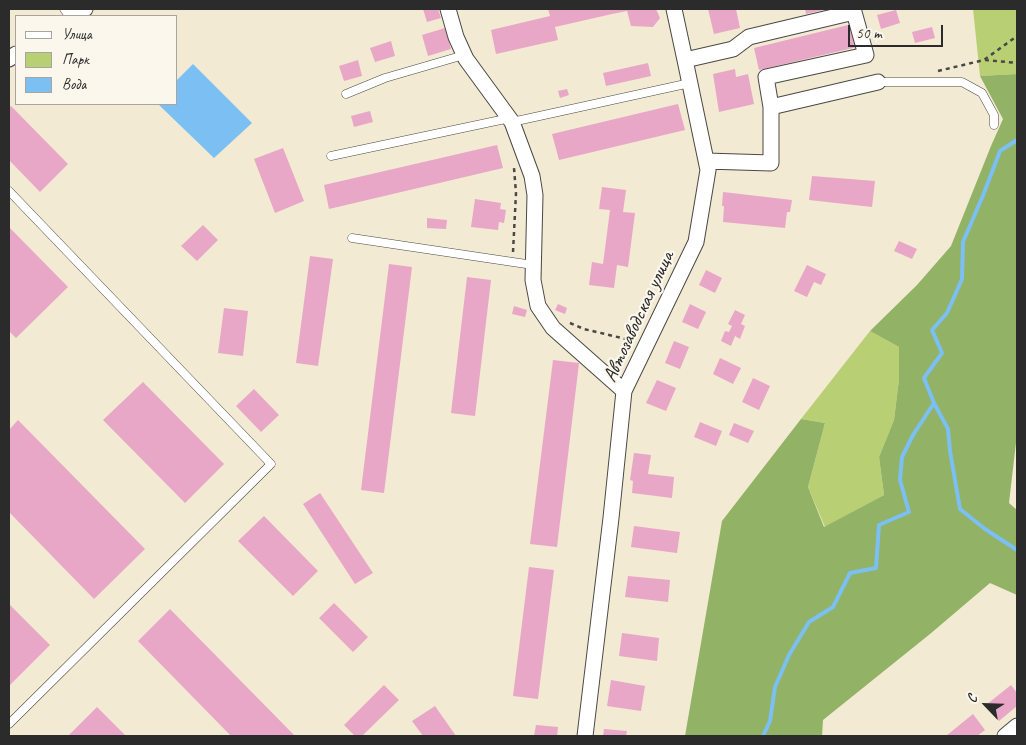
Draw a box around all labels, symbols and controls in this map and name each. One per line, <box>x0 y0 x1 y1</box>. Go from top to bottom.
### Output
legend <box>15 15 178 105</box>
scale bar <box>851 15 946 47</box>
text: 50 m <box>856 24 882 43</box>
text: Улица <box>62 25 92 44</box>
text: Парк <box>62 50 89 69</box>
text: Вода <box>62 75 86 94</box>
street label: Автозаводская улица <box>598 248 680 386</box>
north arrow <box>961 680 1011 730</box>
text: С <box>963 692 981 705</box>

